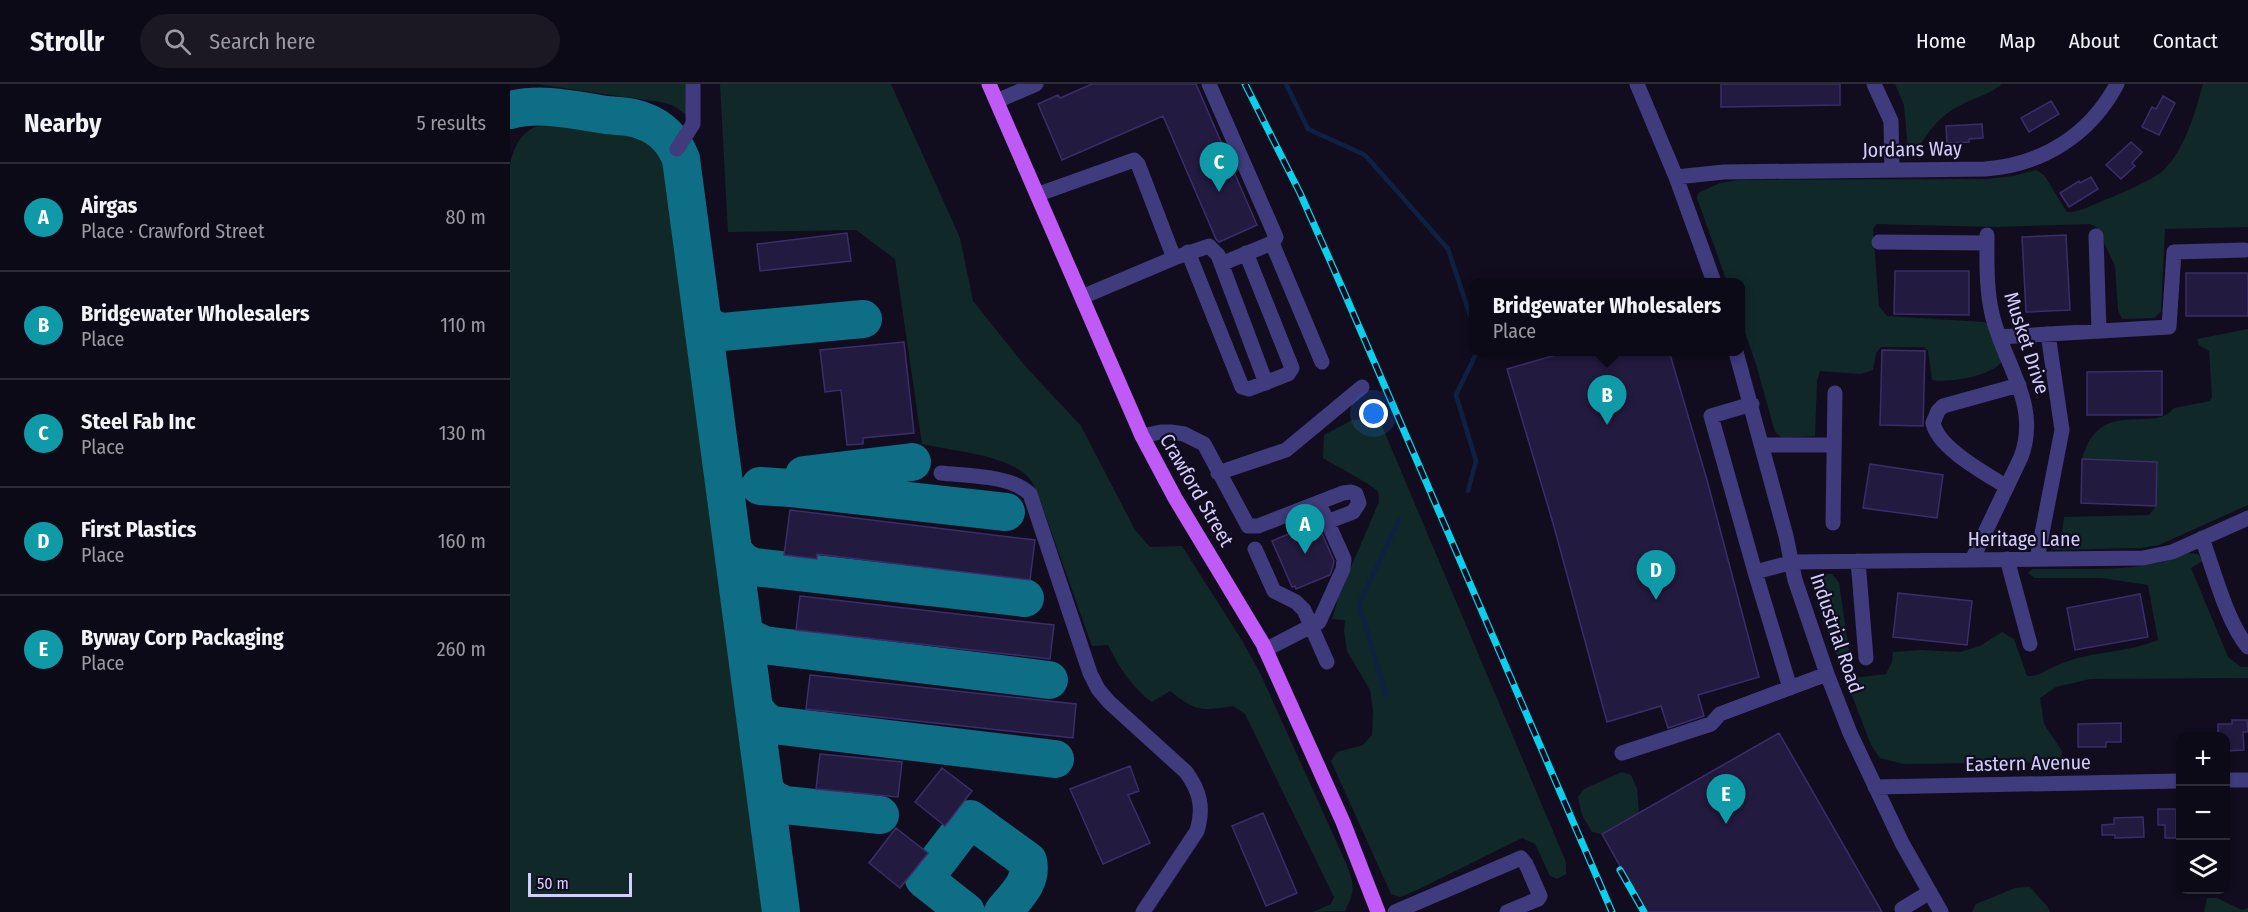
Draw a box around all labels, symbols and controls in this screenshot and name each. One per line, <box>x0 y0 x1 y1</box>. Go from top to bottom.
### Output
search box <box>140 14 560 68</box>
text: Strollr <box>30 25 104 58</box>
icon: search <box>161 25 194 58</box>
text: Search here <box>209 28 315 55</box>
text: Home <box>1916 28 1966 54</box>
text: Map <box>1999 28 2036 54</box>
text: About <box>2069 28 2120 54</box>
text: Contact <box>2153 28 2218 54</box>
text: Nearby <box>24 108 101 139</box>
text: 5 results <box>416 111 486 135</box>
street label: Jordans Way <box>1862 136 1962 162</box>
pin: C <box>1200 142 1238 192</box>
text: Airgas <box>81 192 137 219</box>
text: A <box>38 205 49 229</box>
text: 80 m <box>446 205 486 229</box>
text: Place · Crawford Street <box>81 219 264 243</box>
popup <box>1469 278 1745 356</box>
street label: Musket Drive <box>1999 289 2055 397</box>
text: Bridgewater Wholesalers <box>1493 292 1721 319</box>
text: Bridgewater Wholesalers <box>81 300 310 327</box>
text: B <box>38 313 49 337</box>
text: 110 m <box>440 313 486 337</box>
text: Place <box>1493 319 1536 343</box>
text: Place <box>81 327 124 351</box>
pin: B <box>1588 376 1626 425</box>
your location <box>1359 399 1388 428</box>
text: Steel Fab Inc <box>81 408 196 435</box>
text: C <box>38 421 49 445</box>
text: 130 m <box>439 421 486 445</box>
street label: Crawford Street <box>1155 429 1239 551</box>
text: Place <box>81 435 124 459</box>
pin: A <box>1286 504 1324 554</box>
text: First Plastics <box>81 516 196 543</box>
street label: Heritage Lane <box>1968 527 2080 551</box>
text: D <box>38 529 49 553</box>
text: 160 m <box>438 529 486 553</box>
text: Place <box>81 543 124 567</box>
pin: D <box>1636 550 1676 600</box>
street label: Industrial Road <box>1805 570 1869 696</box>
text: Byway Corp Packaging <box>81 624 284 651</box>
text: E <box>39 637 48 661</box>
text: 260 m <box>437 637 486 661</box>
text: Place <box>81 651 124 675</box>
map controls <box>2176 732 2230 894</box>
button: + <box>2176 732 2230 786</box>
street label: Eastern Avenue <box>1965 750 2091 776</box>
pin: E <box>1706 774 1746 824</box>
button: − <box>2176 786 2230 840</box>
button: layers <box>2176 840 2230 894</box>
scale bar <box>528 870 632 898</box>
text: 50 m <box>537 874 569 893</box>

